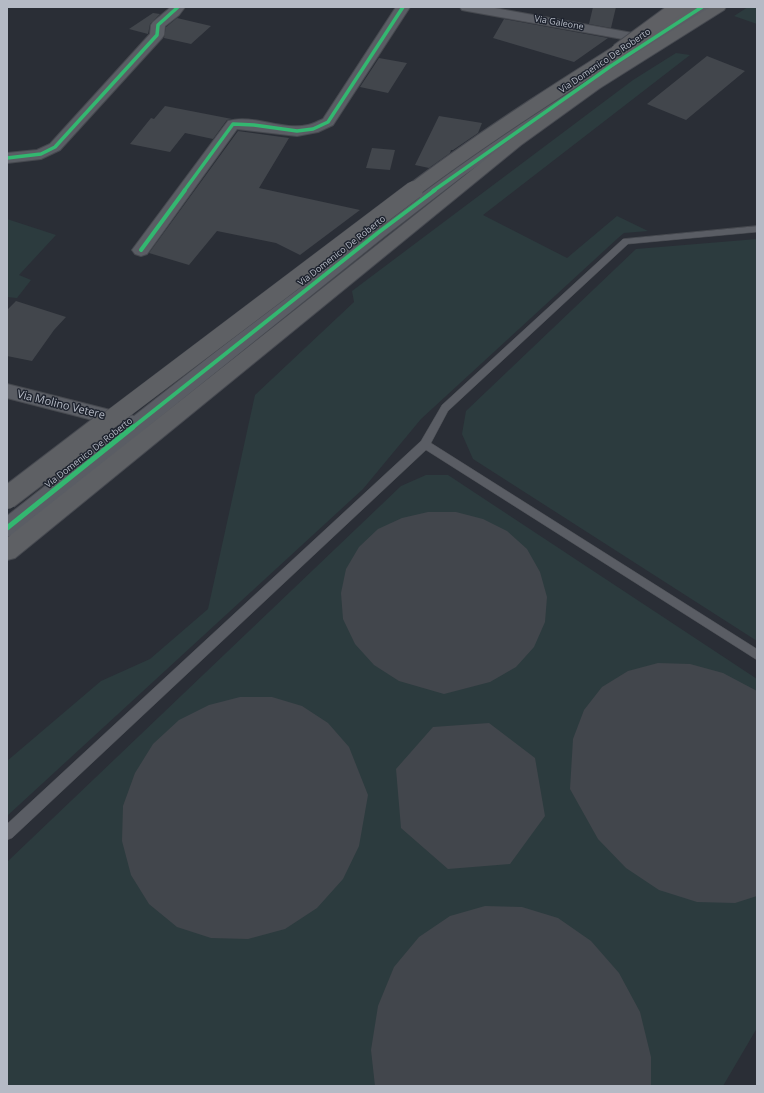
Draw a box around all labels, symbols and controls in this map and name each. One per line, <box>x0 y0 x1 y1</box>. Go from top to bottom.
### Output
street label: Via Galeone <box>534 13 584 33</box>
street label: Via Domenico De Roberto <box>557 26 653 96</box>
street label: Via Domenico De Roberto <box>296 214 388 288</box>
street label: Via Molino Vetere <box>16 388 106 422</box>
street label: Via Domenico De Roberto <box>43 416 135 490</box>

